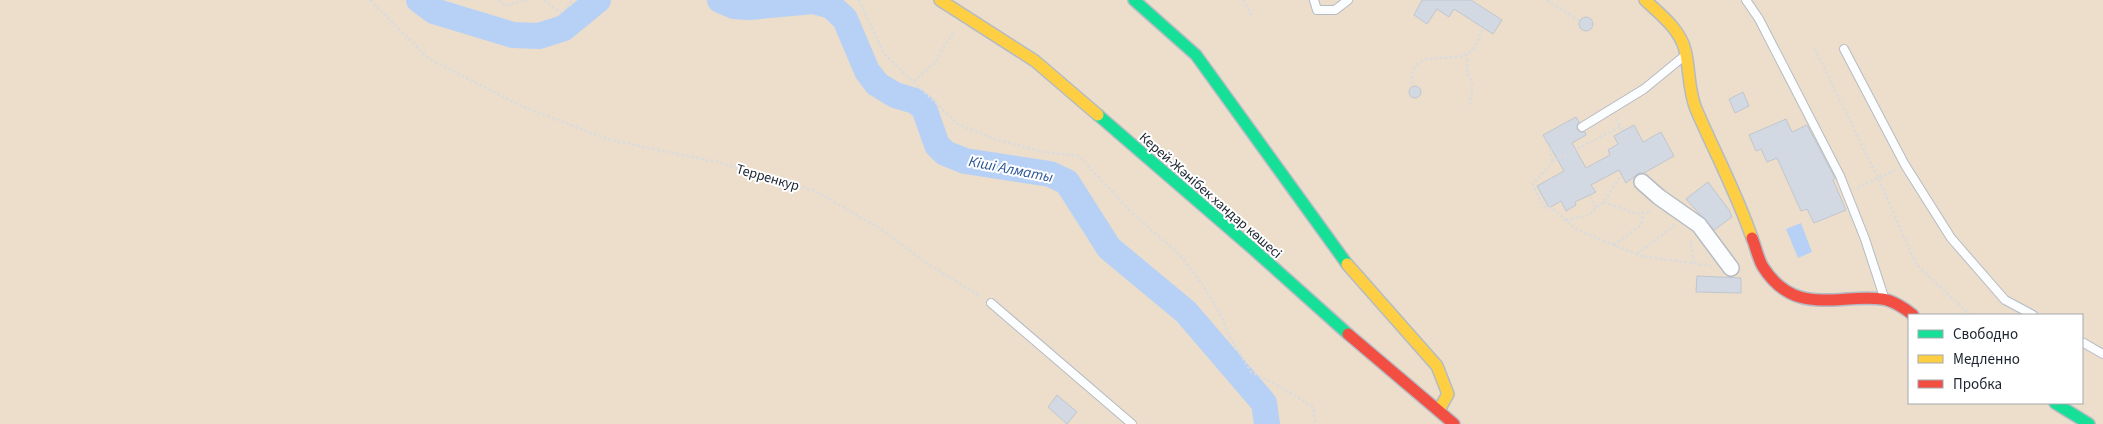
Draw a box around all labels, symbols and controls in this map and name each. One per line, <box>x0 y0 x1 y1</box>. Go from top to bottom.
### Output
street label: Керей-Жәнібек хандар көшесі <box>1135 128 1286 263</box>
water label: Кіші Алматы <box>967 151 1055 188</box>
street label: Терренкур <box>734 159 802 197</box>
legend <box>1908 314 2083 404</box>
text: Свободно <box>1953 324 2018 345</box>
text: Медленно <box>1953 349 2020 370</box>
text: Пробка <box>1953 374 2002 395</box>

